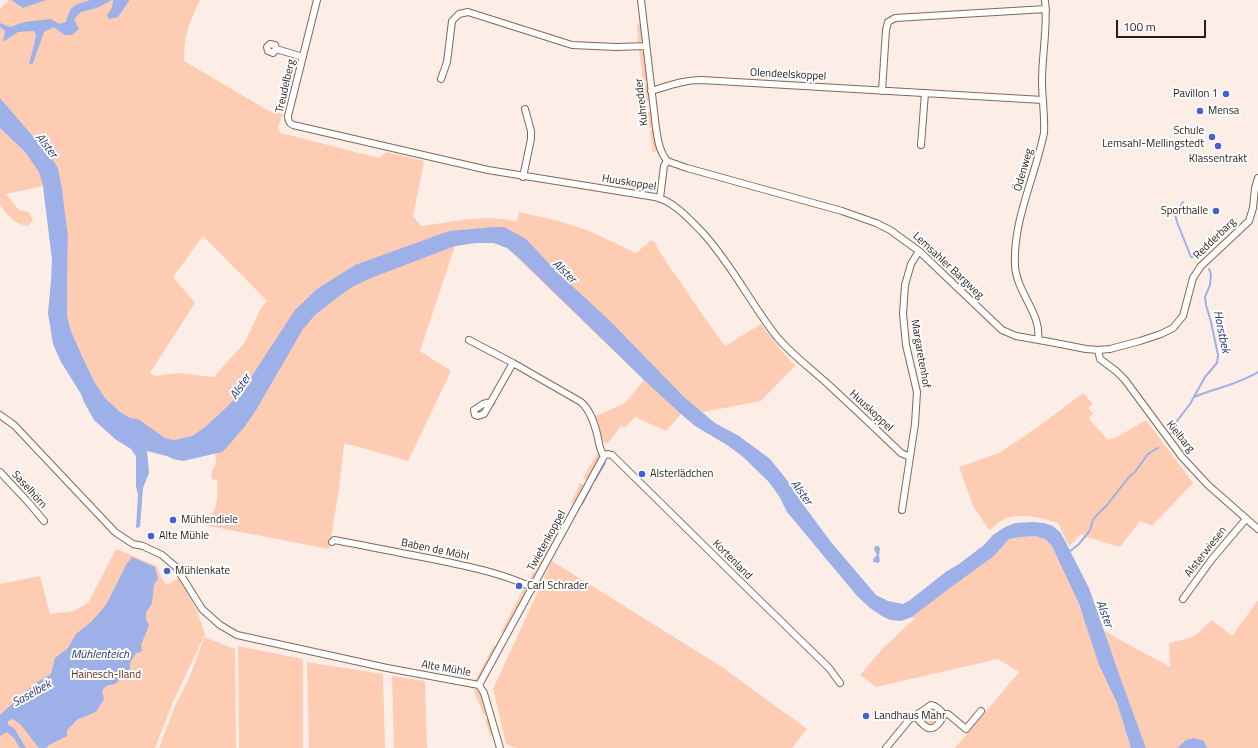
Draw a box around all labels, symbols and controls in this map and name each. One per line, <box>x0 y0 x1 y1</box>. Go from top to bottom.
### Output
scale bar <box>1118 12 1208 38</box>
text: 100 m <box>1123 17 1156 36</box>
street label: Treudelberg <box>273 58 299 114</box>
street label: Olendeelskoppel <box>749 66 827 84</box>
street label: Kuhredder <box>633 77 651 127</box>
place label: Pavillon 1 <box>1173 87 1218 101</box>
marker: Pavillon 1 <box>1221 89 1231 99</box>
place label: Mensa <box>1208 104 1239 118</box>
marker: Mensa <box>1195 106 1205 116</box>
place label: Schule Lemsahl-Mellingstedt <box>1102 124 1204 150</box>
water label: Alster <box>32 131 60 161</box>
marker: Schule Lemsahl-Mellingstedt <box>1207 132 1217 142</box>
marker: Klassentrakt <box>1213 141 1223 151</box>
street label: Ödenweg <box>1012 147 1036 193</box>
place label: Klassentrakt <box>1189 152 1247 166</box>
street label: Huuskoppel <box>601 172 657 194</box>
place label: Sporthalle <box>1161 204 1208 218</box>
marker: Sporthalle <box>1211 206 1221 216</box>
street label: Redderbarg <box>1191 216 1239 262</box>
street label: Lemsahler Bargweg <box>910 230 986 302</box>
water label: Alster <box>549 257 579 287</box>
water label: Horstbek <box>1209 309 1233 355</box>
street label: Margaretenhof <box>907 319 933 389</box>
water label: Alster <box>227 372 255 402</box>
street label: Huuskoppel <box>846 387 896 435</box>
street label: Kielbarg <box>1163 418 1197 456</box>
place label: Alsterlädchen <box>650 467 713 481</box>
street label: Saselhörn <box>9 468 49 512</box>
marker: Alsterlädchen <box>637 469 647 479</box>
water label: Alster <box>787 478 815 508</box>
street label: Twietenkoppel <box>525 508 569 574</box>
place label: Mühlendiele <box>181 513 238 527</box>
marker: Mühlendiele <box>168 515 178 525</box>
street label: Alsterwiesen <box>1182 524 1230 580</box>
place label: Alte Mühle <box>159 529 209 543</box>
marker: Alte Mühle <box>146 531 156 541</box>
street label: Baben de Möhl <box>400 536 470 564</box>
street label: Kortenland <box>709 537 755 583</box>
place label: Mühlenkate <box>175 564 230 578</box>
marker: Mühlenkate <box>162 566 172 576</box>
place label: Carl Schrader <box>527 579 588 593</box>
marker: Carl Schrader <box>514 581 524 591</box>
water label: Alster <box>1093 599 1115 629</box>
water label: Mühlenteich <box>71 648 129 662</box>
street label: Alte Mühle <box>420 658 472 680</box>
park label: Hainesch-Iland <box>71 668 141 682</box>
water label: Saselbek <box>10 677 54 711</box>
place label: Landhaus Mahr <box>874 709 946 723</box>
marker: Landhaus Mahr <box>861 711 871 721</box>

